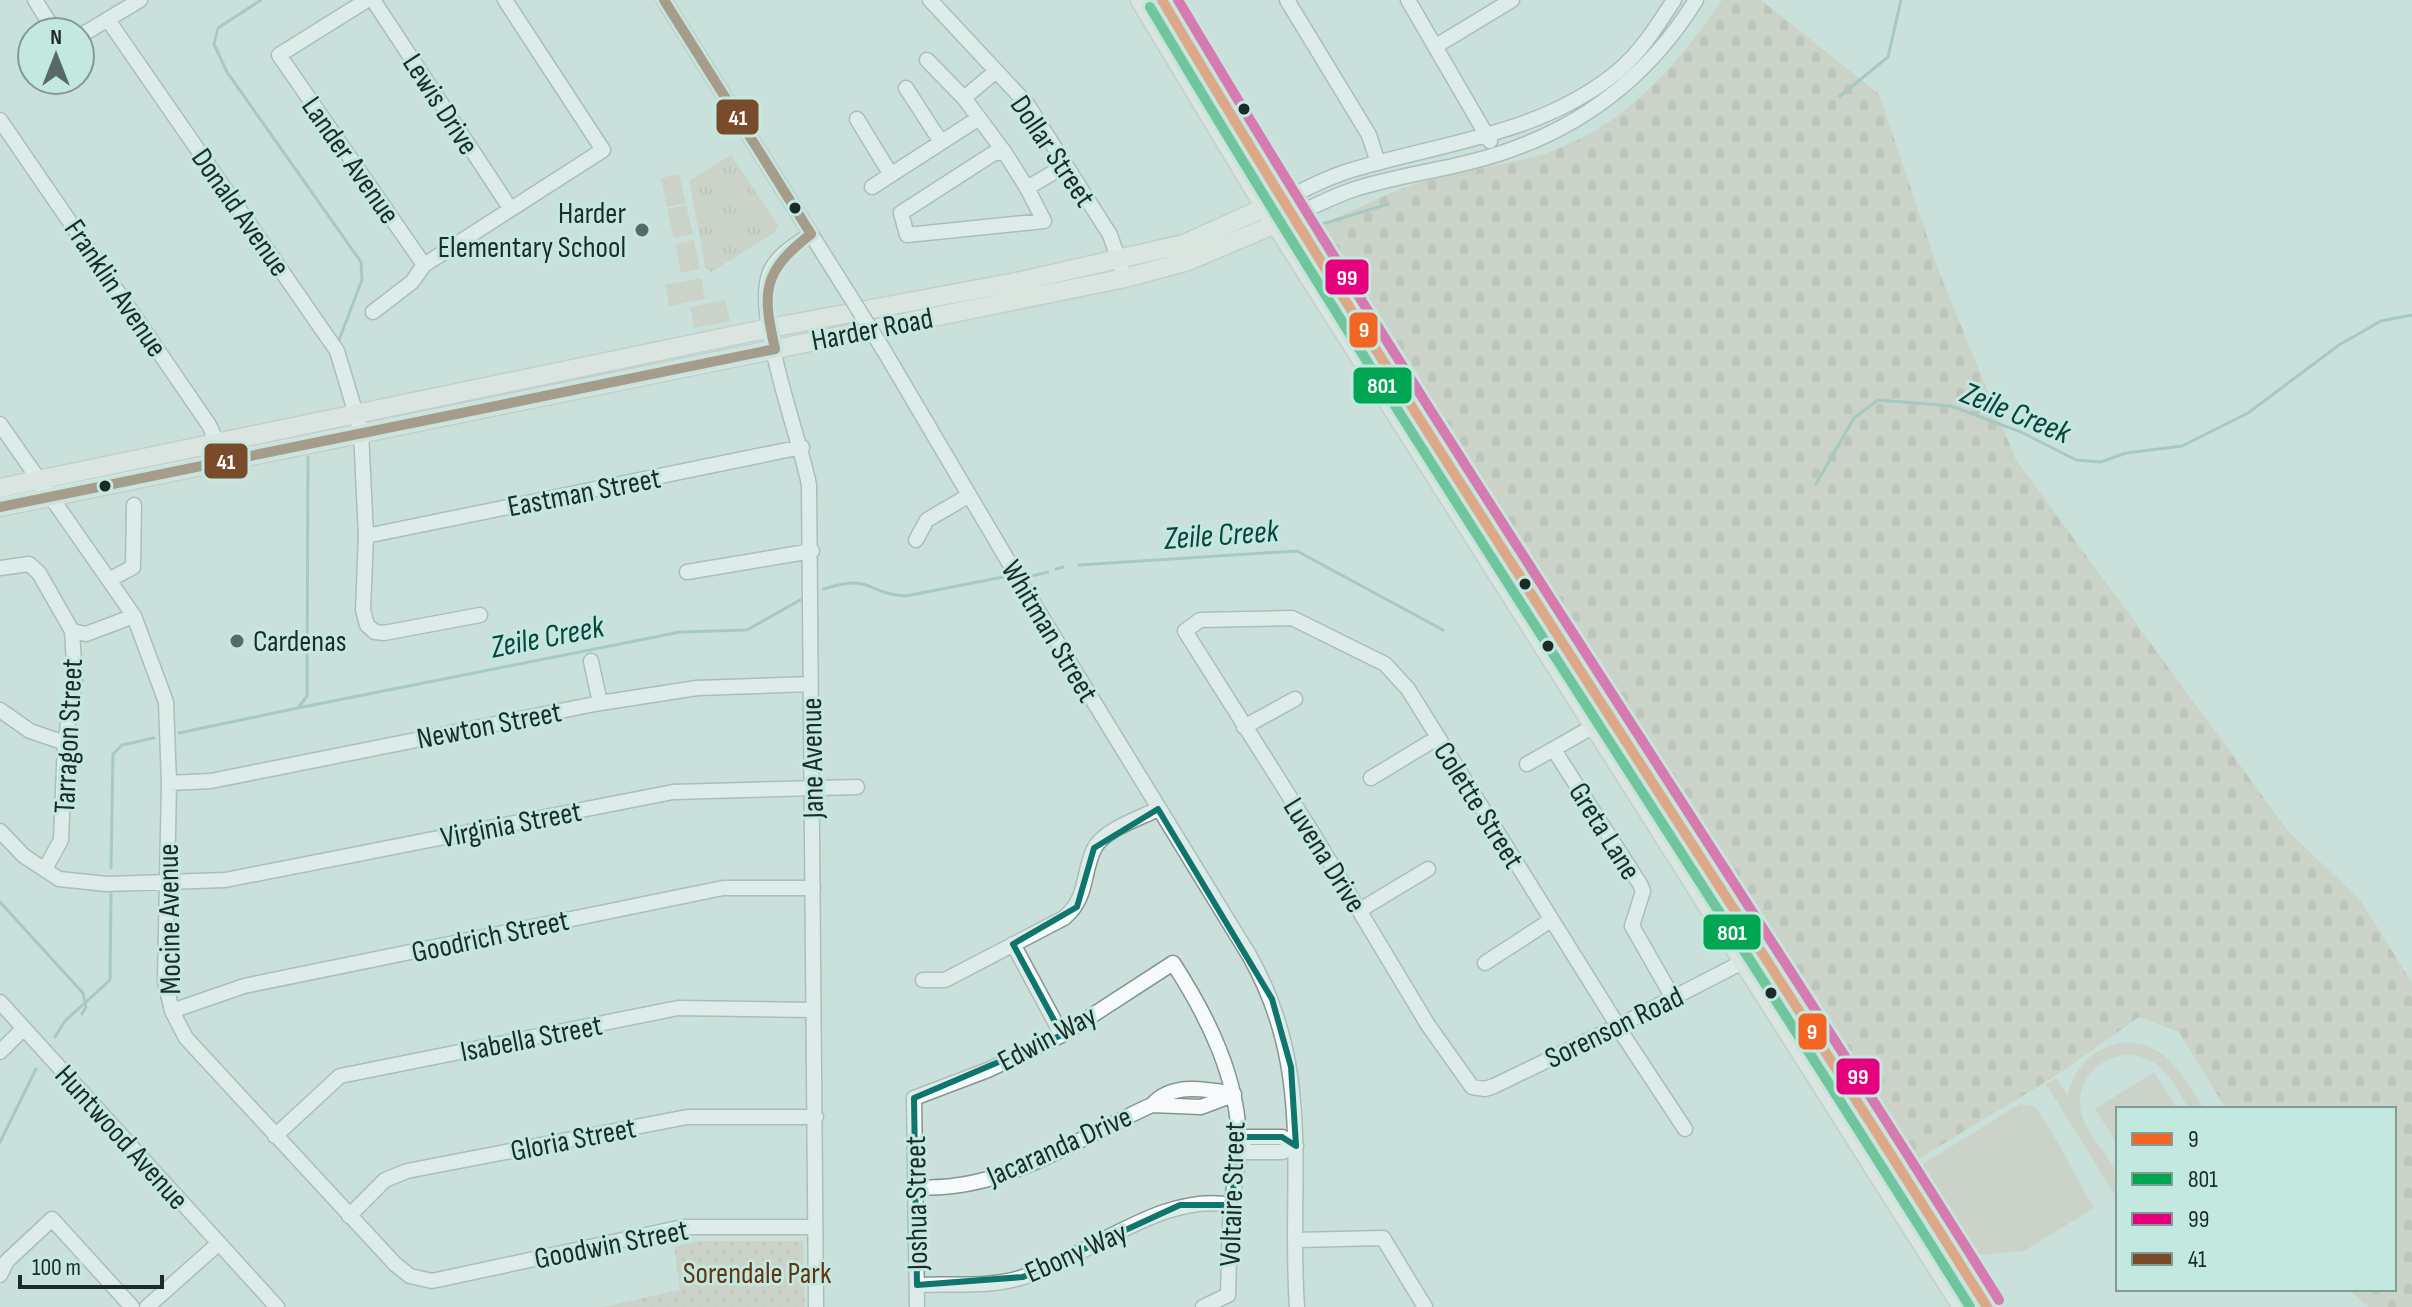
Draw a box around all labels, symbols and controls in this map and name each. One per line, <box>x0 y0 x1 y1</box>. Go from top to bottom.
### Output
north arrow <box>16 16 96 96</box>
text: N <box>50 24 62 51</box>
street label: Lewis Drive <box>394 47 486 162</box>
street label: Dollar Street <box>1002 89 1102 214</box>
street label: Lander Avenue <box>293 90 407 231</box>
line badge: 41 <box>715 98 760 136</box>
unlabelled marker <box>1236 101 1252 117</box>
text: 41 <box>729 105 748 132</box>
street label: Donald Avenue <box>183 142 297 283</box>
place label: Harder Elementary School <box>438 196 626 266</box>
unlabelled marker <box>787 200 803 216</box>
street label: Franklin Avenue <box>56 213 174 364</box>
marker: Harder Elementary School <box>633 221 651 239</box>
line badge: 99 <box>1324 258 1370 296</box>
text: 99 <box>1337 265 1357 292</box>
street label: Harder Road <box>808 301 936 359</box>
line badge: 9 <box>1348 311 1379 349</box>
text: 9 <box>1359 317 1369 344</box>
line badge: 801 <box>1352 366 1413 405</box>
text: 801 <box>1367 373 1397 400</box>
water label: Zeile Creek <box>1954 373 2077 453</box>
line badge: 41 <box>203 442 249 480</box>
text: 41 <box>217 449 236 476</box>
street label: Eastman Street <box>505 461 664 525</box>
unlabelled marker <box>97 478 113 494</box>
water label: Zeile Creek <box>1162 512 1281 559</box>
street label: Whitman Street <box>993 554 1105 709</box>
unlabelled marker <box>1517 576 1533 592</box>
water label: Zeile Creek <box>486 607 608 668</box>
place label: Cardenas <box>253 624 346 660</box>
marker: Cardenas <box>228 632 246 650</box>
unlabelled marker <box>1540 638 1556 654</box>
street label: Tarragon Street <box>47 658 91 815</box>
street label: Newton Street <box>414 694 564 758</box>
street label: Jane Avenue <box>794 697 832 820</box>
street label: Colette Street <box>1425 736 1531 875</box>
street label: Greta Lane <box>1560 776 1648 887</box>
street label: Luvena Drive <box>1275 791 1373 920</box>
street label: Virginia Street <box>438 794 585 856</box>
street label: Mocine Avenue <box>151 843 189 995</box>
street label: Goodrich Street <box>408 903 572 971</box>
line badge: 801 <box>1702 913 1762 951</box>
text: 801 <box>1717 920 1747 947</box>
street label: Sorenson Road <box>1540 979 1689 1077</box>
unlabelled marker <box>1763 985 1779 1001</box>
street label: Edwin Way <box>992 998 1103 1080</box>
street label: Isabella Street <box>457 1008 605 1070</box>
line badge: 9 <box>1797 1012 1828 1051</box>
text: 9 <box>1807 1019 1817 1046</box>
line badge: 99 <box>1835 1057 1881 1096</box>
street label: Huntwood Avenue <box>47 1058 196 1217</box>
text: 99 <box>1848 1064 1868 1091</box>
street label: Jacaranda Drive <box>981 1099 1137 1195</box>
legend <box>2116 1107 2396 1291</box>
street label: Gloria Street <box>507 1110 639 1170</box>
street label: Voltaire Street <box>1212 1121 1254 1267</box>
text: 9 <box>2188 1125 2199 1154</box>
street label: Joshua Street <box>898 1135 936 1271</box>
text: 801 <box>2188 1165 2218 1194</box>
text: 99 <box>2188 1205 2209 1234</box>
street label: Goodwin Street <box>531 1212 691 1278</box>
street label: Ebony Way <box>1020 1214 1133 1291</box>
scale bar <box>20 1239 162 1289</box>
text: 41 <box>2188 1245 2207 1274</box>
text: 100 m <box>32 1253 81 1282</box>
park label: Sorendale Park <box>683 1256 832 1292</box>

